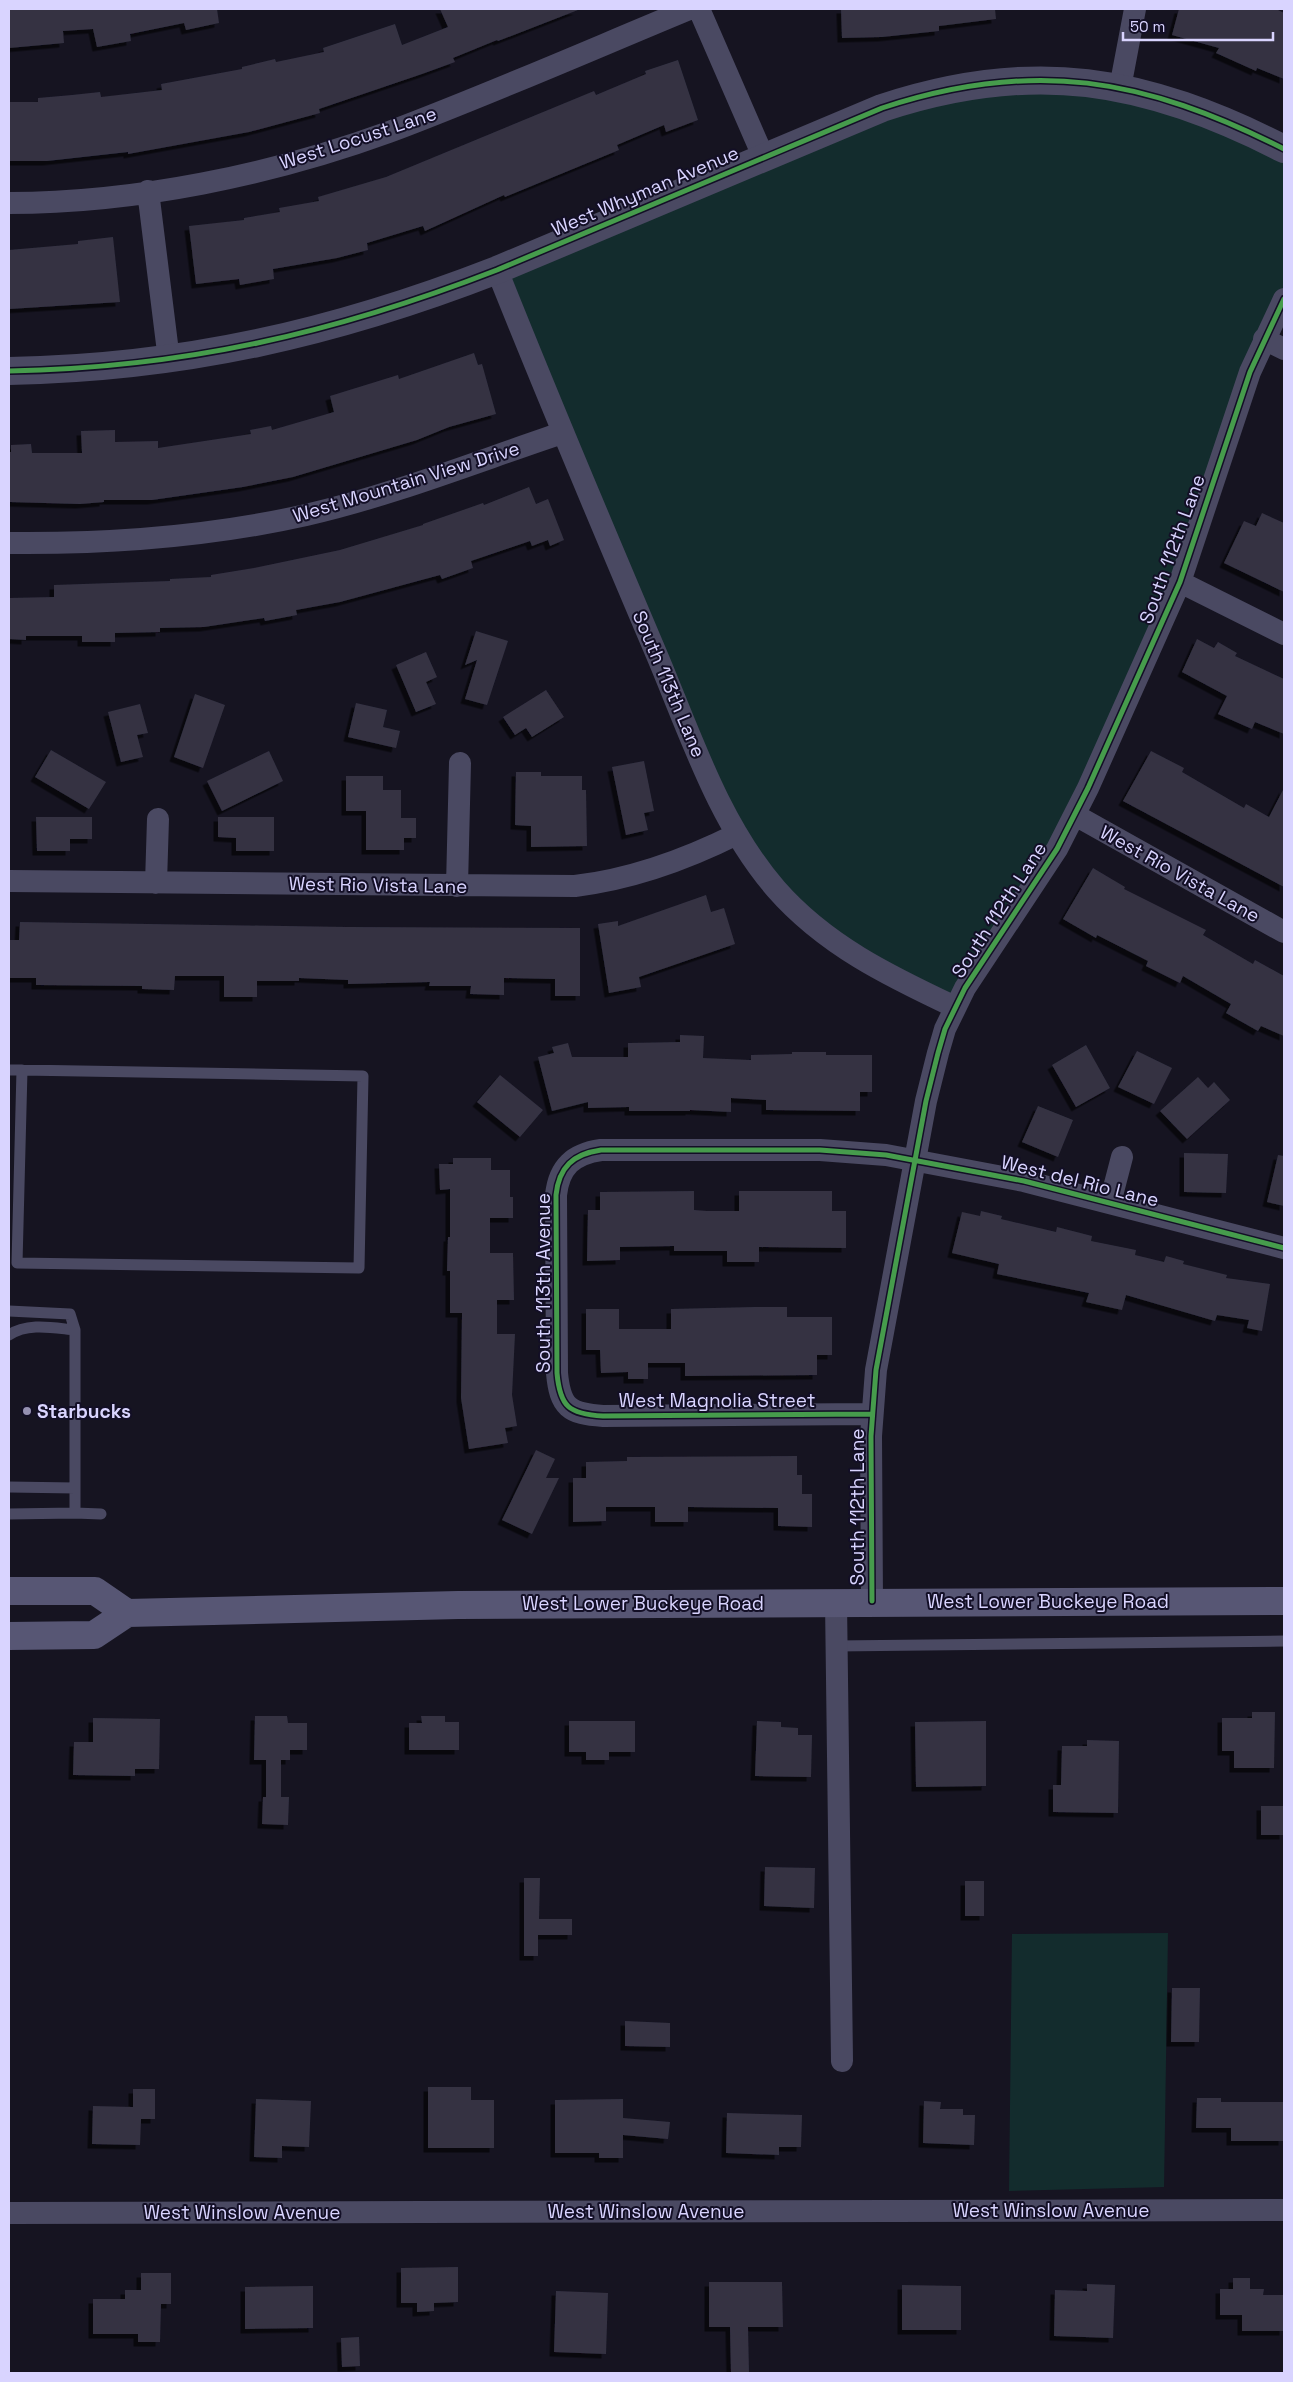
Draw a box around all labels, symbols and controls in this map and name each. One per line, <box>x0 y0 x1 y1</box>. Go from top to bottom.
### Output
scale bar <box>1123 10 1273 42</box>
text: 50 m <box>1130 17 1165 36</box>
street label: West Locust Lane <box>276 101 440 175</box>
street label: West Whyman Avenue <box>547 140 743 242</box>
street label: West Mountain View Drive <box>290 436 522 528</box>
street label: South 112th Lane <box>1133 471 1211 627</box>
street label: South 113th Lane <box>627 607 711 761</box>
street label: West Rio Vista Lane <box>1096 820 1264 928</box>
street label: South 112th Lane <box>946 837 1052 983</box>
street label: West Rio Vista Lane <box>288 871 468 899</box>
street label: West del Rio Lane <box>999 1149 1161 1213</box>
street label: South 113th Avenue <box>531 1193 556 1373</box>
street label: West Magnolia Street <box>619 1388 815 1413</box>
place label: Starbucks <box>37 1399 131 1424</box>
marker: Starbucks <box>21 1405 33 1417</box>
street label: South 112th Lane <box>845 1428 870 1586</box>
street label: West Lower Buckeye Road <box>927 1589 1169 1614</box>
street label: West Lower Buckeye Road <box>522 1591 764 1616</box>
street label: West Winslow Avenue <box>953 2198 1150 2223</box>
street label: West Winslow Avenue <box>548 2199 745 2224</box>
street label: West Winslow Avenue <box>144 2200 341 2225</box>

